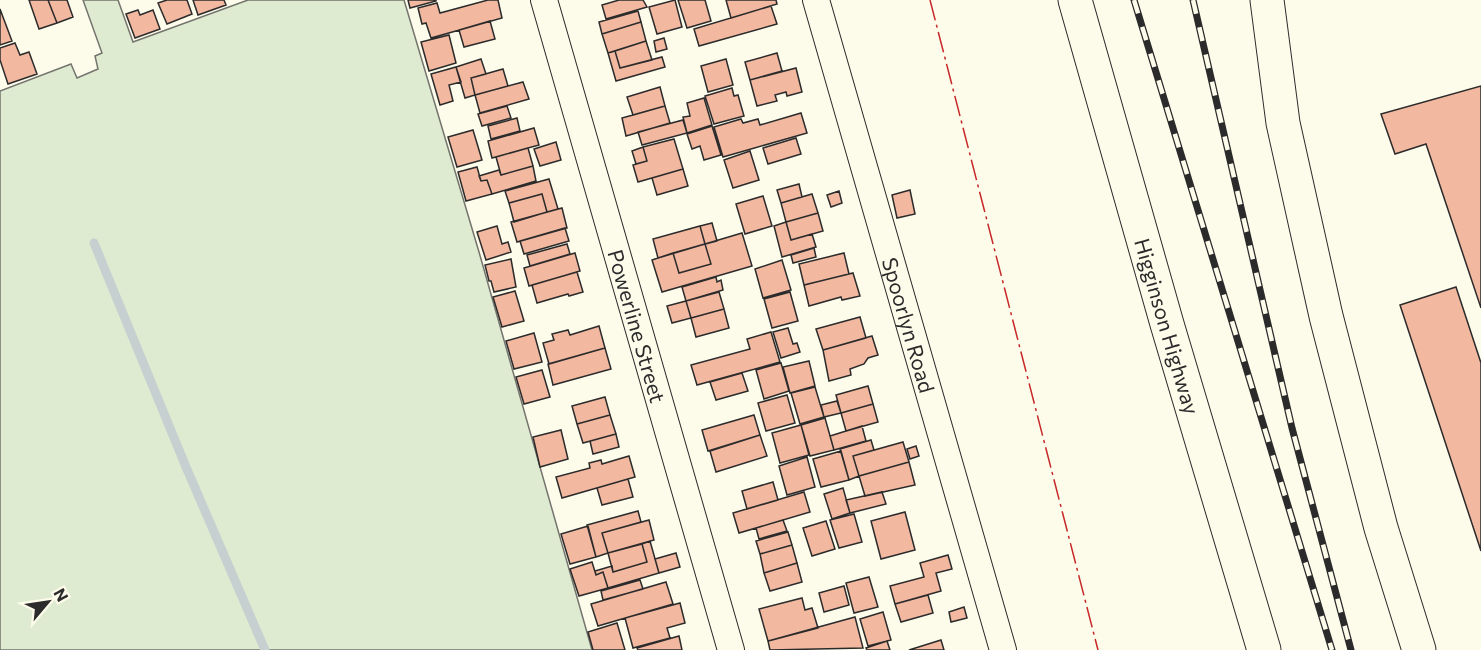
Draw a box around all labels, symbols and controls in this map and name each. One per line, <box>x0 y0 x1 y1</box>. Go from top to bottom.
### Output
street label: Higginson Highway <box>1131 235 1206 417</box>
street label: Powerline Street <box>604 246 672 405</box>
street label: Spoorlyn Road <box>878 254 941 395</box>
north arrow <box>18 572 78 632</box>
text: N <box>50 585 73 604</box>

